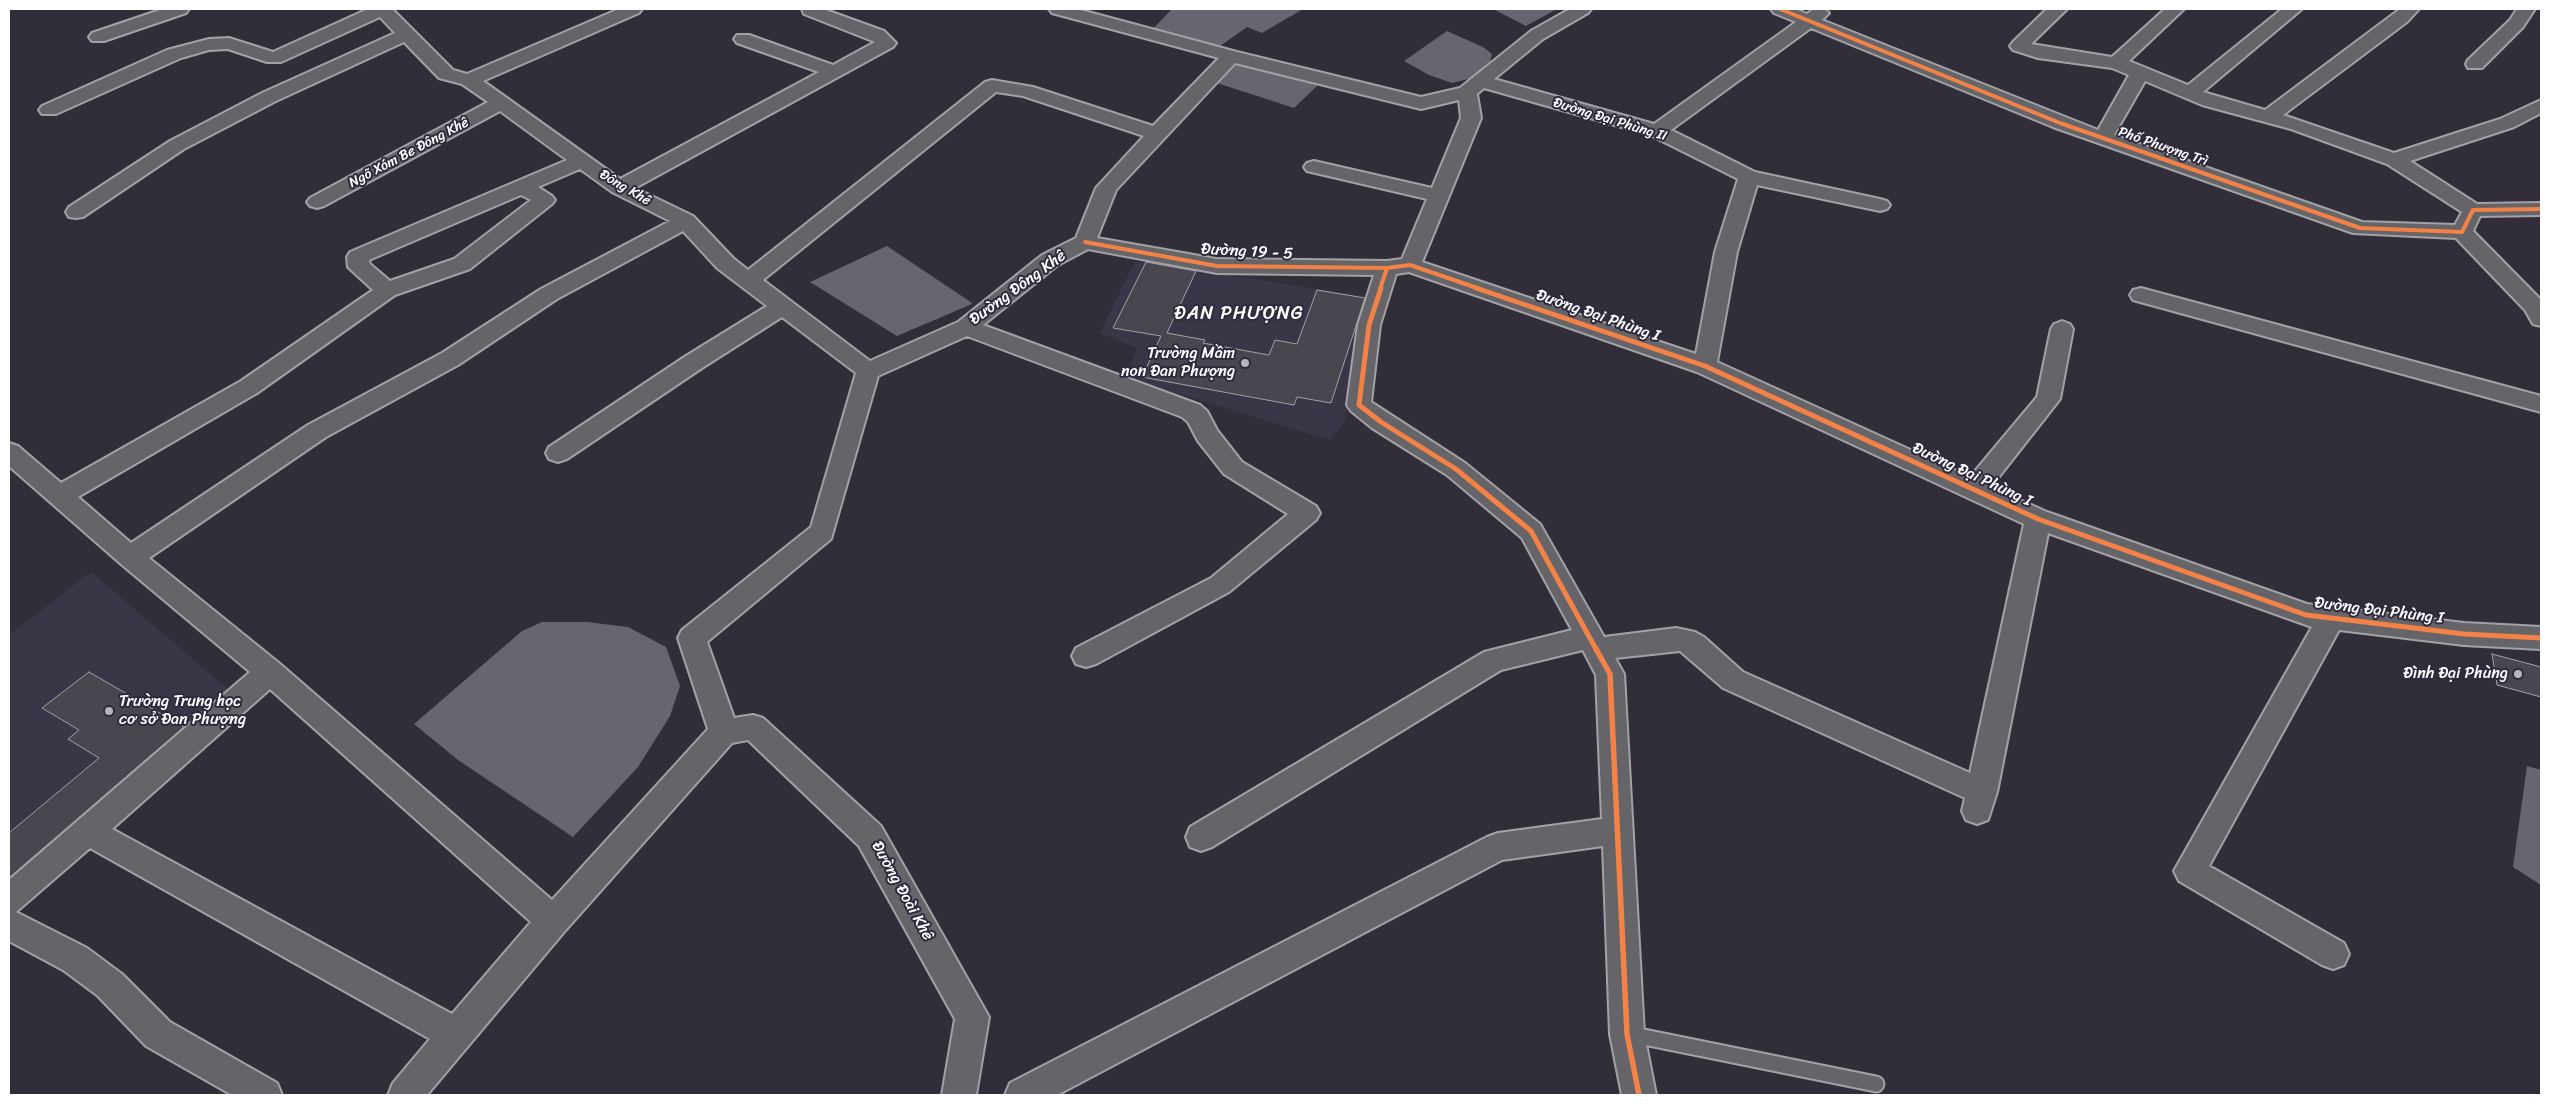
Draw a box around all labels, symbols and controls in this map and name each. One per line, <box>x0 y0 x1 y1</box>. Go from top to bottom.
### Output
street label: Đường Đại Phùng II <box>1551 95 1669 145</box>
street label: Ngõ Xóm Be Đông Khê <box>346 114 472 192</box>
street label: Phố Phượng Trì <box>2116 124 2210 170</box>
street label: Đông Khê <box>596 167 654 209</box>
street label: Đường 19 - 5 <box>1201 240 1293 264</box>
street label: Đường Đông Khê <box>966 247 1070 329</box>
street label: Đường Đại Phùng I <box>1533 286 1663 346</box>
district label: ĐAN PHƯỢNG <box>1173 303 1305 325</box>
place label: Trường Mầm non Đan Phượng <box>1121 344 1235 382</box>
marker: Trường Mầm non Đan Phượng <box>1239 357 1251 369</box>
street label: Đường Đại Phùng I <box>1909 439 2035 511</box>
street label: Đường Đại Phùng I <box>2313 594 2445 628</box>
place label: Đình Đại Phùng <box>2403 664 2508 684</box>
marker: Đình Đại Phùng <box>2512 668 2524 680</box>
place label: Trường Trung học cơ sở Đan Phượng <box>119 692 246 730</box>
marker: Trường Trung học cơ sở Đan Phượng <box>103 705 115 717</box>
street label: Đường Đoài Khê <box>867 838 937 944</box>

